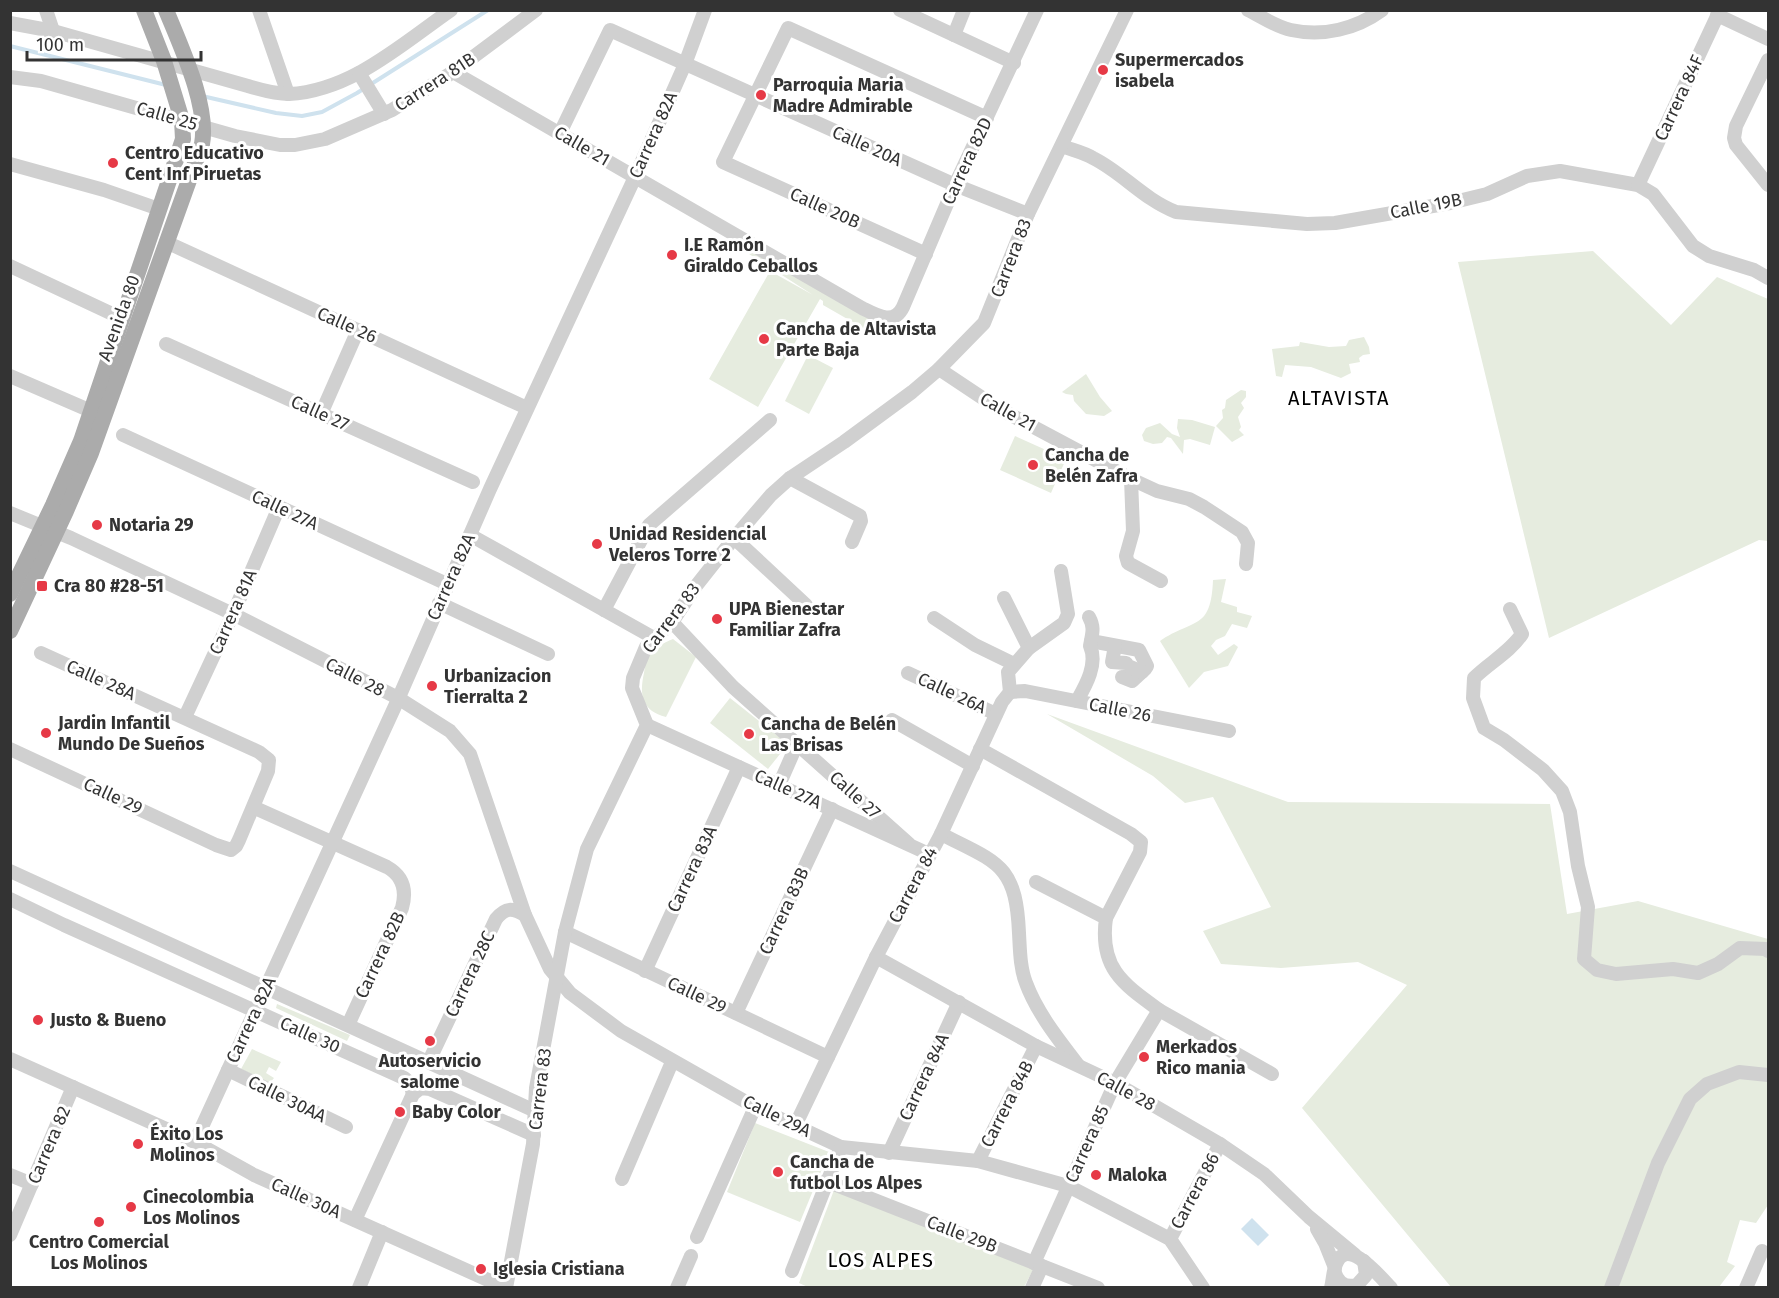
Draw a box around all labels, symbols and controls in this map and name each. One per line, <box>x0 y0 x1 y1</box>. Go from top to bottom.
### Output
scale bar <box>27 24 201 62</box>
text: 100 m <box>36 34 84 56</box>
street label: Carrera 81B <box>390 48 480 116</box>
place label: Supermercados isabela <box>1115 49 1244 92</box>
street label: Carrera 84F <box>1650 51 1708 144</box>
marker: Supermercados isabela <box>1096 63 1110 77</box>
place label: Parroquia Maria Madre Admirable <box>773 74 913 117</box>
street label: Carrera 82A <box>624 88 682 182</box>
marker: Parroquia Maria Madre Admirable <box>754 88 768 102</box>
street label: Calle 25 <box>134 97 200 135</box>
street label: Carrera 82D <box>937 114 997 208</box>
street label: Calle 21 <box>550 121 614 171</box>
street label: Calle 20A <box>829 121 906 171</box>
place label: Centro Educativo Cent Inf Piruetas <box>125 142 264 185</box>
marker: Centro Educativo Cent Inf Piruetas <box>106 156 120 170</box>
street label: Calle 20B <box>787 183 864 233</box>
street label: Calle 19B <box>1388 188 1464 224</box>
street label: Carrera 83 <box>986 215 1036 301</box>
place label: I.E Ramón Giraldo Ceballos <box>684 234 818 277</box>
marker: I.E Ramón Giraldo Ceballos <box>665 248 679 262</box>
street label: Avenida 80 <box>93 272 145 364</box>
street label: Calle 26 <box>314 302 380 348</box>
place label: Cancha de Altavista Parte Baja <box>776 318 937 361</box>
marker: Cancha de Altavista Parte Baja <box>757 332 771 346</box>
district label: ALTAVISTA <box>1288 386 1390 410</box>
street label: Calle 21 <box>976 388 1040 436</box>
street label: Calle 27 <box>288 390 352 436</box>
place label: Cancha de Belén Zafra <box>1045 444 1138 487</box>
marker: Cancha de Belén Zafra <box>1026 458 1040 472</box>
street label: Calle 27A <box>248 485 322 535</box>
place label: Notaria 29 <box>109 514 194 536</box>
marker: Notaria 29 <box>90 518 104 532</box>
place label: Unidad Residencial Veleros Torre 2 <box>608 523 767 566</box>
street label: Carrera 82A <box>422 530 480 624</box>
marker: Unidad Residencial Veleros Torre 2 <box>590 537 604 551</box>
street label: Carrera 81A <box>204 565 262 658</box>
place label: Cra 80 #28-51 <box>54 575 164 597</box>
street label: Carrera 83 <box>637 578 705 658</box>
marker: Cra 80 #28-51 <box>35 579 49 593</box>
place label: UPA Bienestar Familiar Zafra <box>729 598 845 641</box>
marker: UPA Bienestar Familiar Zafra <box>710 612 724 626</box>
street label: Calle 28 <box>322 653 388 701</box>
street label: Calle 28A <box>63 655 140 705</box>
place label: Urbanizacion Tierralta 2 <box>444 665 551 708</box>
street label: Calle 26A <box>914 668 991 719</box>
marker: Urbanizacion Tierralta 2 <box>425 679 439 693</box>
street label: Calle 26 <box>1087 693 1153 727</box>
place label: Jardin Infantil Mundo De Sueños <box>57 712 205 755</box>
place label: Cancha de Belén Las Brisas <box>761 713 896 756</box>
marker: Jardin Infantil Mundo De Sueños <box>39 726 53 740</box>
marker: Cancha de Belén Las Brisas <box>742 727 756 741</box>
street label: Calle 27A <box>751 765 826 814</box>
street label: Calle 27 <box>825 766 885 824</box>
street label: Calle 29 <box>80 773 146 819</box>
street label: Carrera 83A <box>662 822 722 916</box>
street label: Carrera 84 <box>884 843 942 927</box>
street label: Carrera 83B <box>754 864 814 958</box>
street label: Carrera 82B <box>350 908 410 1002</box>
street label: Carrera 28C <box>440 927 500 1021</box>
street label: Calle 29 <box>664 972 730 1018</box>
street label: Carrera 82A <box>221 973 281 1067</box>
place label: Justo & Bueno <box>49 1009 166 1031</box>
street label: Calle 30 <box>276 1012 344 1058</box>
marker: Justo & Bueno <box>31 1013 45 1027</box>
street label: Carrera 84A <box>894 1029 954 1124</box>
marker: Autoservicio salome <box>423 1034 437 1048</box>
place label: Merkados Rico mania <box>1156 1036 1246 1079</box>
street label: Carrera 83 <box>524 1047 556 1131</box>
place label: Autoservicio salome <box>378 1050 481 1093</box>
marker: Merkados Rico mania <box>1137 1050 1151 1064</box>
street label: Carrera 84B <box>976 1057 1038 1151</box>
street label: Calle 28 <box>1093 1066 1159 1116</box>
street label: Calle 30AA <box>244 1071 330 1128</box>
street label: Calle 29A <box>739 1090 815 1142</box>
place label: Baby Color <box>412 1101 501 1123</box>
street label: Carrera 85 <box>1060 1102 1114 1186</box>
street label: Carrera 82 <box>23 1103 75 1187</box>
marker: Baby Color <box>393 1105 407 1119</box>
place label: Éxito Los Molinos <box>150 1122 223 1166</box>
marker: Éxito Los Molinos <box>131 1137 145 1151</box>
street label: Carrera 86 <box>1166 1149 1224 1233</box>
place label: Cancha de futbol Los Alpes <box>790 1151 922 1194</box>
place label: Maloka <box>1108 1164 1167 1186</box>
marker: Cancha de futbol Los Alpes <box>771 1165 785 1179</box>
marker: Maloka <box>1089 1168 1103 1182</box>
street label: Calle 30A <box>268 1173 345 1223</box>
place label: Cinecolombia Los Molinos <box>143 1186 254 1229</box>
marker: Cinecolombia Los Molinos <box>124 1200 138 1214</box>
street label: Calle 29B <box>924 1211 1000 1257</box>
marker: Centro Comercial Los Molinos <box>92 1215 106 1229</box>
place label: Centro Comercial Los Molinos <box>29 1231 170 1274</box>
district label: LOS ALPES <box>827 1248 935 1272</box>
place label: Iglesia Cristiana <box>493 1258 625 1280</box>
marker: Iglesia Cristiana <box>474 1262 488 1276</box>

